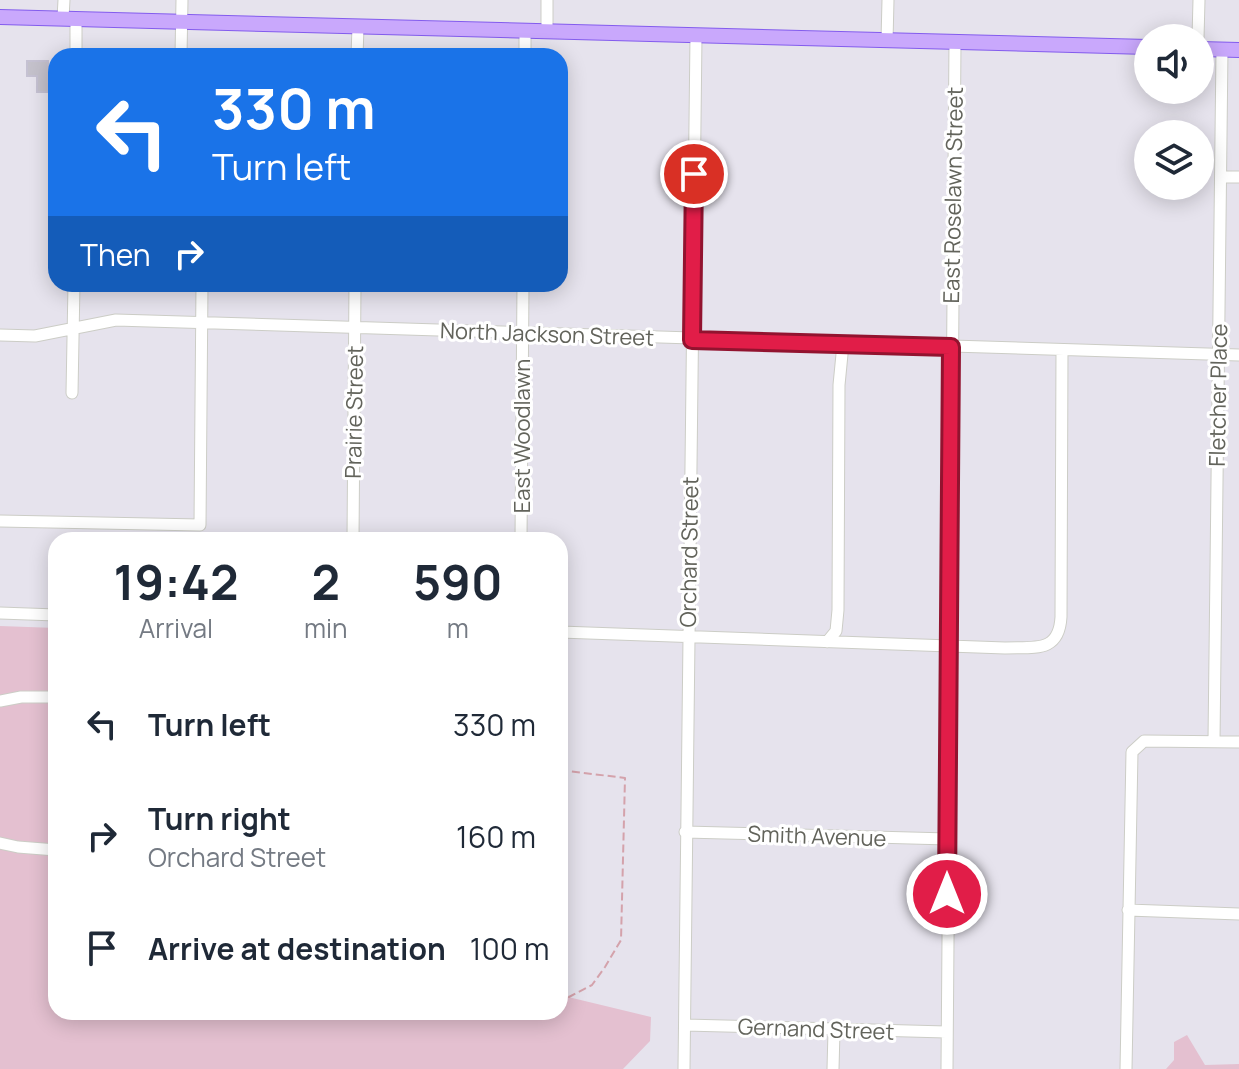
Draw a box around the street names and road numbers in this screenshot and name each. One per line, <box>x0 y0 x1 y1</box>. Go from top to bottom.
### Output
street label: East Roselawn Street <box>936 86 970 304</box>
street label: North Jackson Street <box>439 315 655 353</box>
street label: Fletcher Place <box>1202 323 1234 467</box>
street label: Prairie Street <box>338 345 370 479</box>
street label: East Woodlawn <box>507 359 537 513</box>
street label: Orchard Street <box>673 476 705 628</box>
street label: Smith Avenue <box>747 819 887 853</box>
street label: Gernand Street <box>737 1011 895 1047</box>

